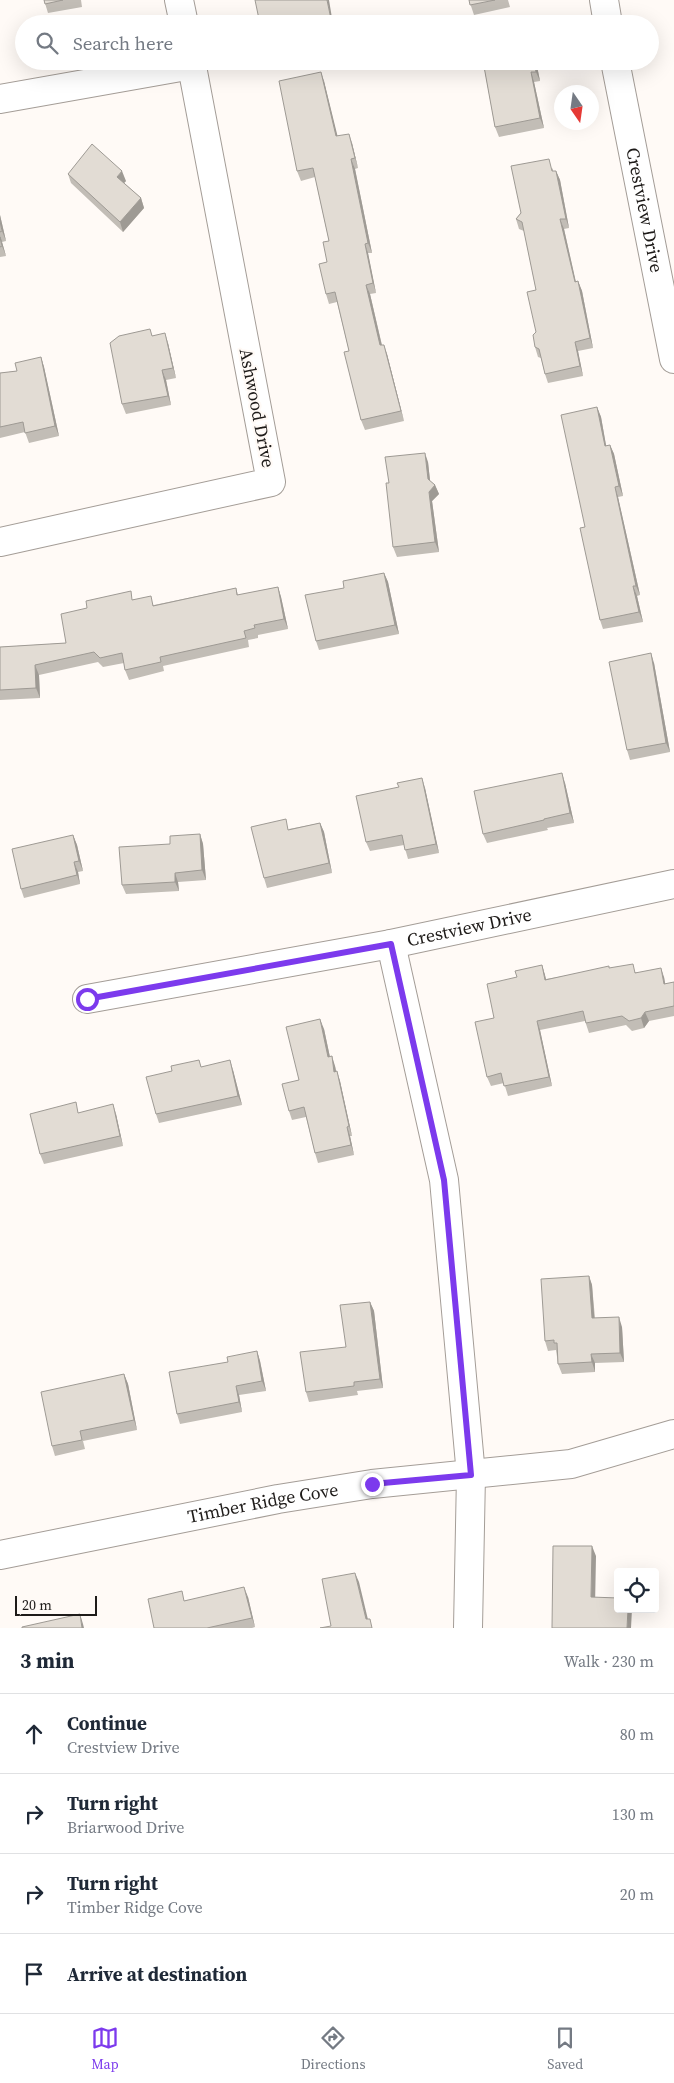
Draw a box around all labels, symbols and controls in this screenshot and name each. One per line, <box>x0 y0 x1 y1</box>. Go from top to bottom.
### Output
search box <box>15 15 659 70</box>
icon: search <box>33 29 61 57</box>
text: Search here <box>73 30 173 56</box>
north arrow <box>554 85 599 130</box>
street label: Crestview Drive <box>620 145 670 275</box>
street label: Ashwood Drive <box>234 346 281 470</box>
street label: Crestview Drive <box>405 902 534 952</box>
route start <box>76 988 99 1011</box>
route end <box>361 1473 384 1496</box>
street label: Timber Ridge Cove <box>185 1477 340 1529</box>
map controls <box>614 1568 659 1613</box>
button: locate <box>614 1568 659 1613</box>
scale bar <box>15 1593 98 1616</box>
text: 20 m <box>22 1595 52 1615</box>
text: 3 min <box>20 1646 75 1675</box>
text: Walk · 230 m <box>564 1650 654 1672</box>
text: Continue <box>67 1710 147 1736</box>
icon: ahead <box>20 1720 48 1748</box>
text: 80 m <box>620 1723 654 1745</box>
text: Crestview Drive <box>67 1736 180 1758</box>
text: Turn right <box>67 1790 158 1816</box>
icon: right <box>20 1800 48 1828</box>
text: 130 m <box>612 1803 654 1825</box>
text: Briarwood Drive <box>67 1816 184 1838</box>
text: Turn right <box>67 1870 158 1896</box>
icon: right <box>20 1880 48 1908</box>
text: 20 m <box>620 1883 654 1905</box>
text: Timber Ridge Cove <box>67 1896 203 1918</box>
icon: arrive <box>20 1960 48 1988</box>
text: Arrive at destination <box>67 1961 247 1987</box>
tab: Map <box>91 2024 119 2074</box>
tab: Directions <box>301 2024 365 2074</box>
tab: Saved <box>547 2024 583 2074</box>

